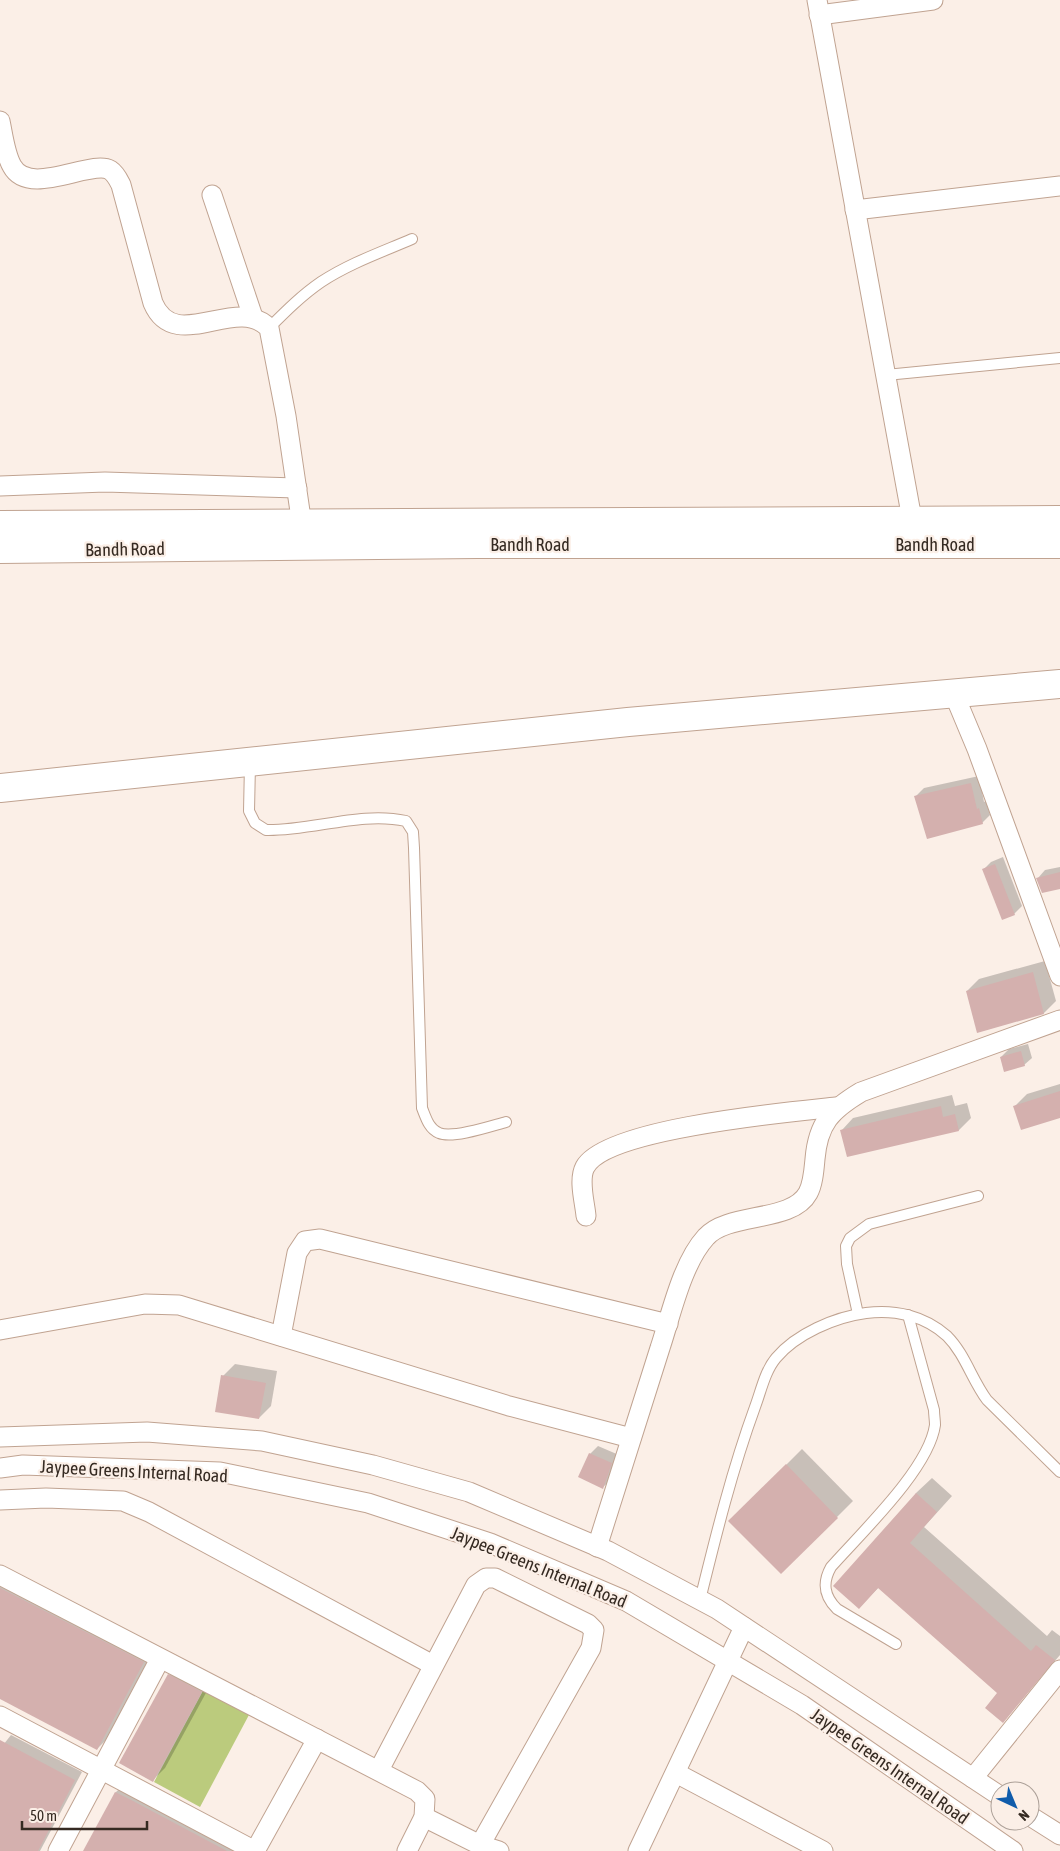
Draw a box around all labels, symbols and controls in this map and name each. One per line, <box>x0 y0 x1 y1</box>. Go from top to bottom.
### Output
street label: Bandh Road <box>490 534 570 555</box>
street label: Bandh Road <box>895 534 975 555</box>
street label: Bandh Road <box>85 538 165 560</box>
street label: Jaypee Greens Internal Road <box>40 1456 228 1486</box>
street label: Jaypee Greens Internal Road <box>448 1522 630 1612</box>
street label: Jaypee Greens Internal Road <box>807 1703 973 1829</box>
north arrow <box>990 1781 1040 1831</box>
scale bar <box>22 1798 148 1830</box>
text: 50 m <box>30 1807 57 1824</box>
text: N <box>1016 1807 1033 1824</box>

